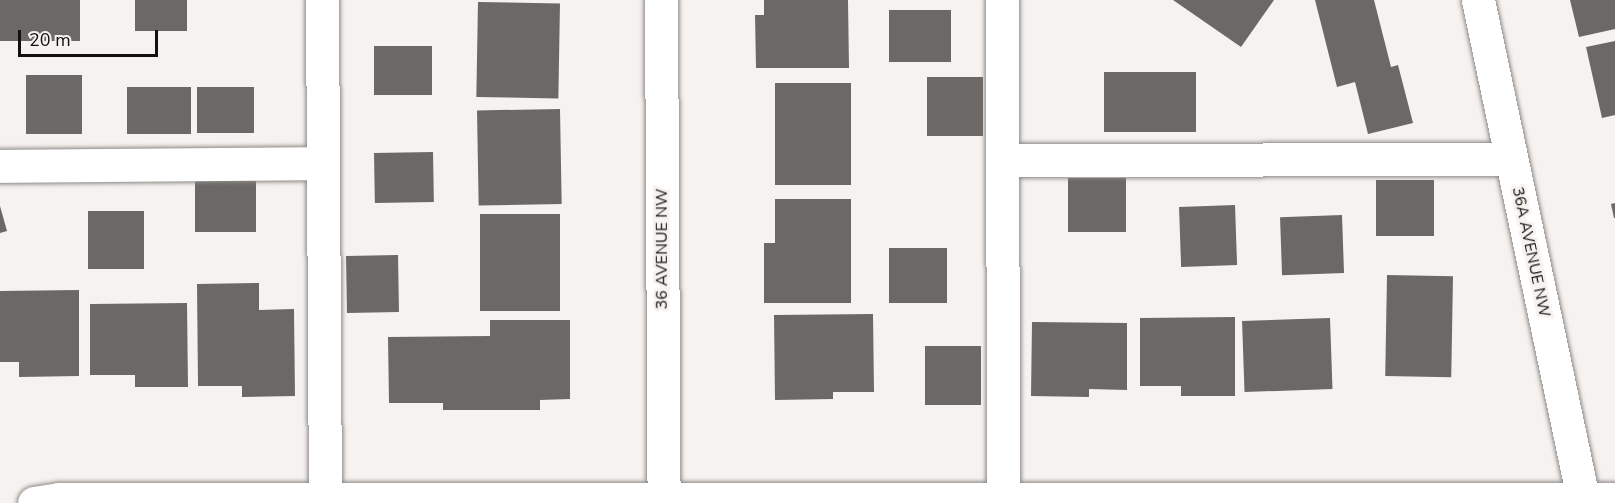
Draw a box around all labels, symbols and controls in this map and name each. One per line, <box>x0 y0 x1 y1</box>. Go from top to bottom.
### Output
scale bar <box>21 18 160 56</box>
text: 20 m <box>29 28 71 52</box>
street label: 36A AVENUE NW <box>1508 185 1554 319</box>
street label: 36 AVENUE NW <box>652 189 672 309</box>

